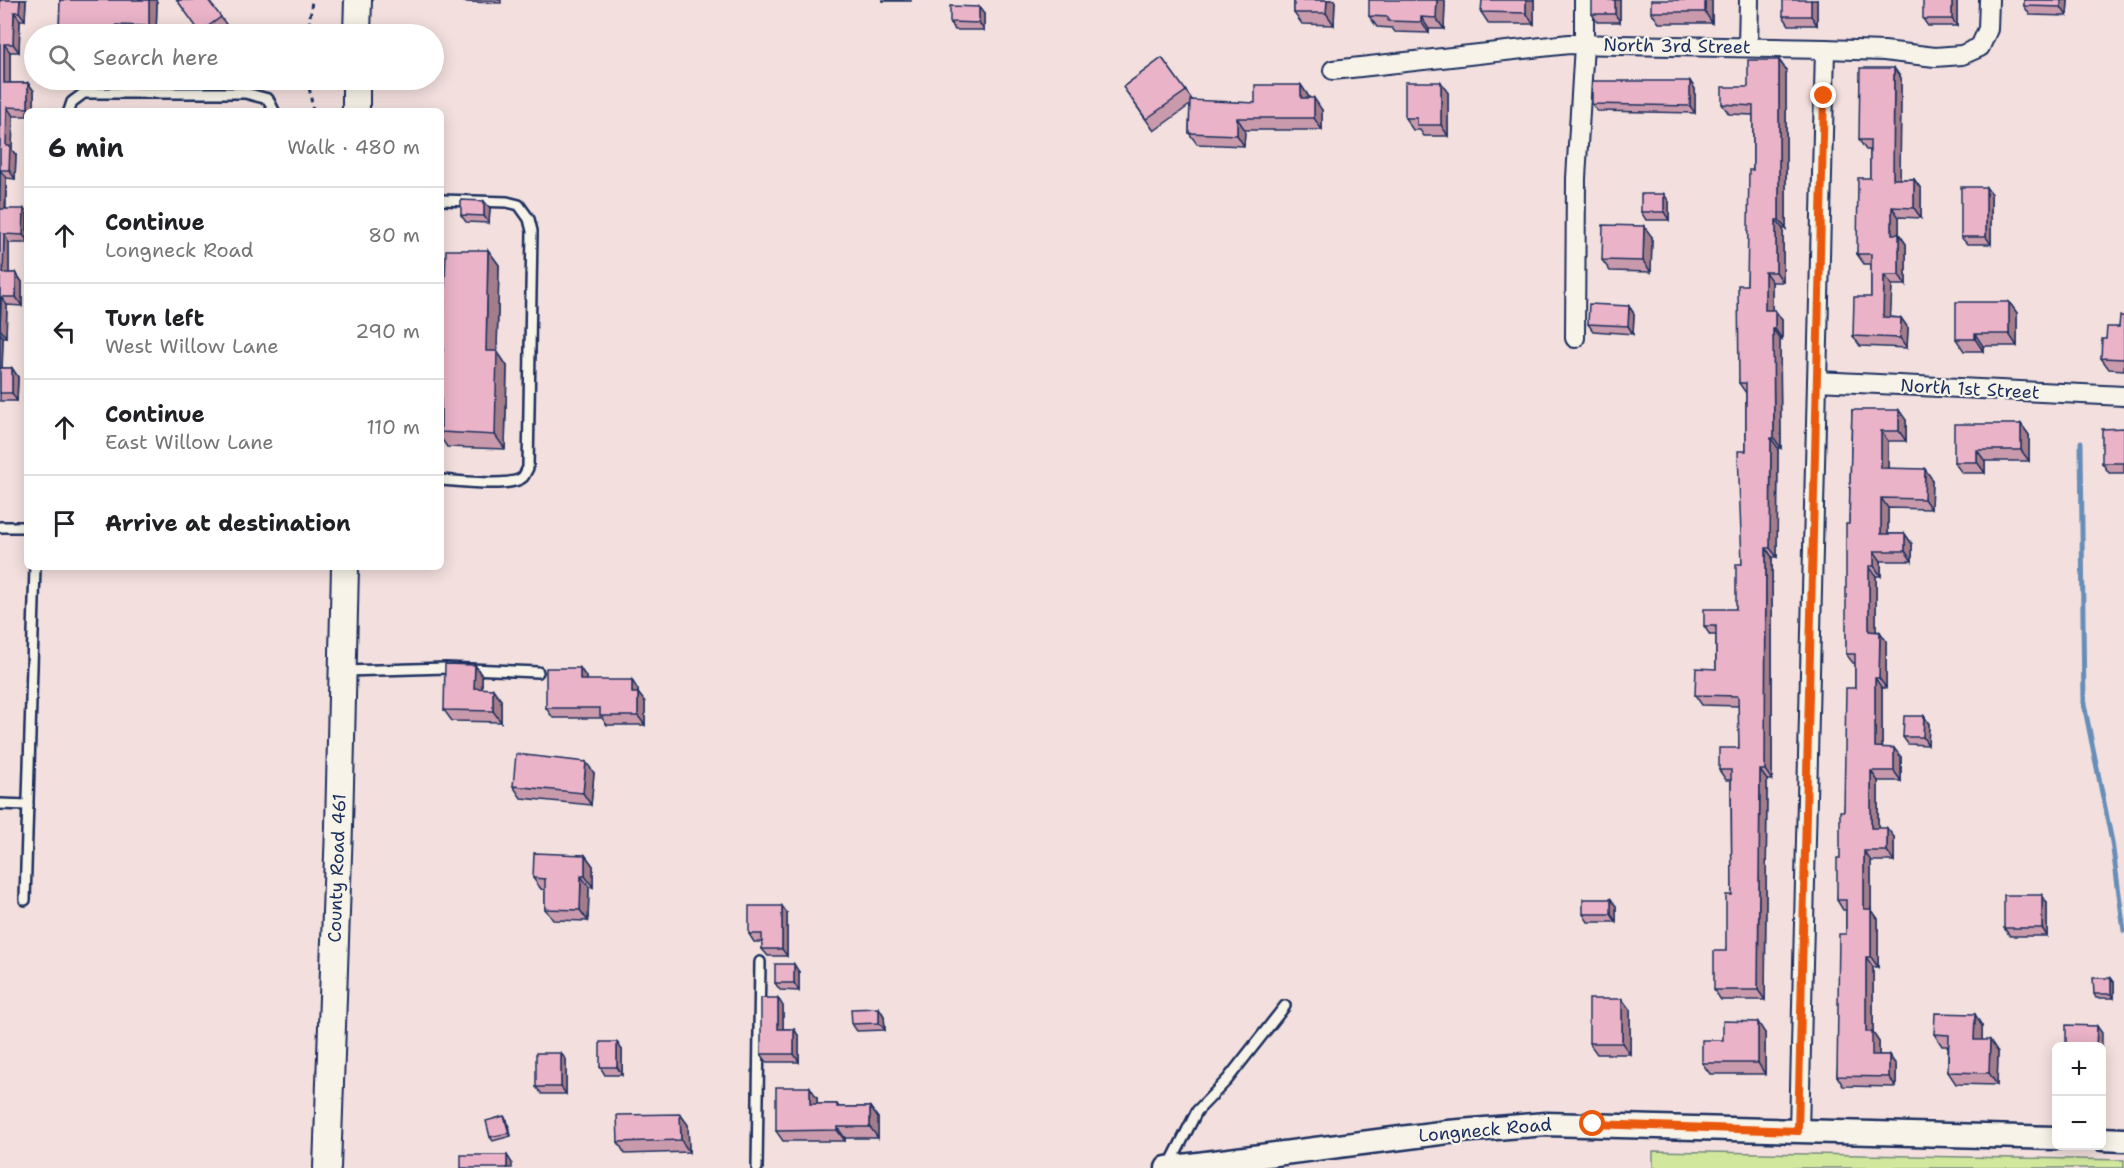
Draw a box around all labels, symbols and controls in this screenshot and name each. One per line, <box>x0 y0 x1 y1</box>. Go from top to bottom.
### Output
search box <box>24 24 444 90</box>
street label: North 3rd Street <box>1603 33 1751 59</box>
icon: search <box>45 41 78 74</box>
text: Search here <box>93 43 219 72</box>
route end <box>1810 82 1836 108</box>
text: 6 min <box>48 130 124 165</box>
text: Walk · 480 m <box>287 134 420 160</box>
text: Continue <box>105 208 205 237</box>
icon: ahead <box>48 219 81 252</box>
text: 80 m <box>368 222 420 248</box>
text: Longneck Road <box>105 237 253 263</box>
text: Turn left <box>105 304 204 333</box>
icon: left <box>48 315 81 348</box>
text: 290 m <box>355 318 420 344</box>
text: West Willow Lane <box>105 333 279 359</box>
street label: North 1st Street <box>1900 373 2040 405</box>
text: Continue <box>105 400 205 429</box>
icon: ahead <box>48 411 81 444</box>
text: 110 m <box>366 414 420 440</box>
text: East Willow Lane <box>105 429 274 455</box>
icon: arrive <box>48 507 81 540</box>
text: Arrive at destination <box>105 509 351 538</box>
street label: County Road 461 <box>322 793 352 943</box>
map controls <box>2052 1042 2106 1150</box>
button: + <box>2052 1042 2106 1096</box>
button: − <box>2052 1096 2106 1150</box>
route start <box>1579 1110 1605 1136</box>
street label: Longneck Road <box>1417 1112 1553 1148</box>

